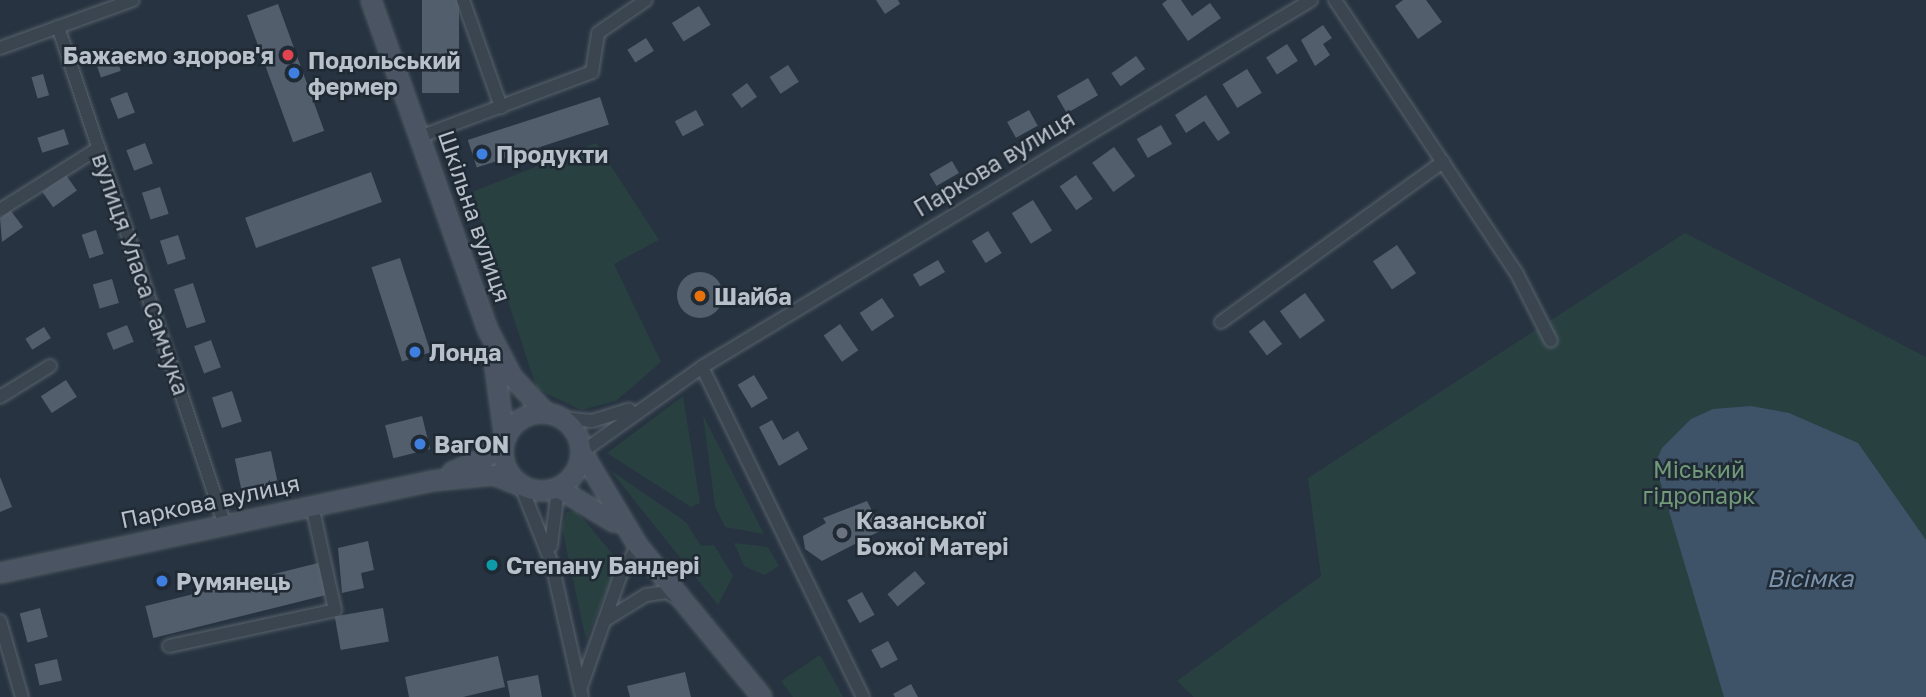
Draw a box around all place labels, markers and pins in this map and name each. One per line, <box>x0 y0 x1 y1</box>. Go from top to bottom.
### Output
place label: Бажаємо здоров'я <box>63 41 274 69</box>
place label: Подольський фермер <box>308 46 461 100</box>
marker: Бажаємо здоров'я <box>280 47 296 63</box>
marker: Подольський фермер <box>286 65 302 81</box>
place label: Продукти <box>496 140 608 168</box>
marker: Продукти <box>474 146 490 162</box>
place label: Шайба <box>714 282 792 310</box>
marker: Шайба <box>692 288 708 304</box>
place label: Лонда <box>429 338 501 366</box>
marker: Лонда <box>407 344 423 360</box>
place label: ВагON <box>434 430 509 458</box>
marker: ВагON <box>412 436 428 452</box>
place label: Казанської Божої Матері <box>856 506 1009 560</box>
marker: Казанської Божої Матері <box>834 525 850 541</box>
place label: Степану Бандері <box>506 551 700 579</box>
marker: Степану Бандері <box>484 557 500 573</box>
place label: Румянець <box>176 567 290 595</box>
marker: Румянець <box>154 573 170 589</box>

